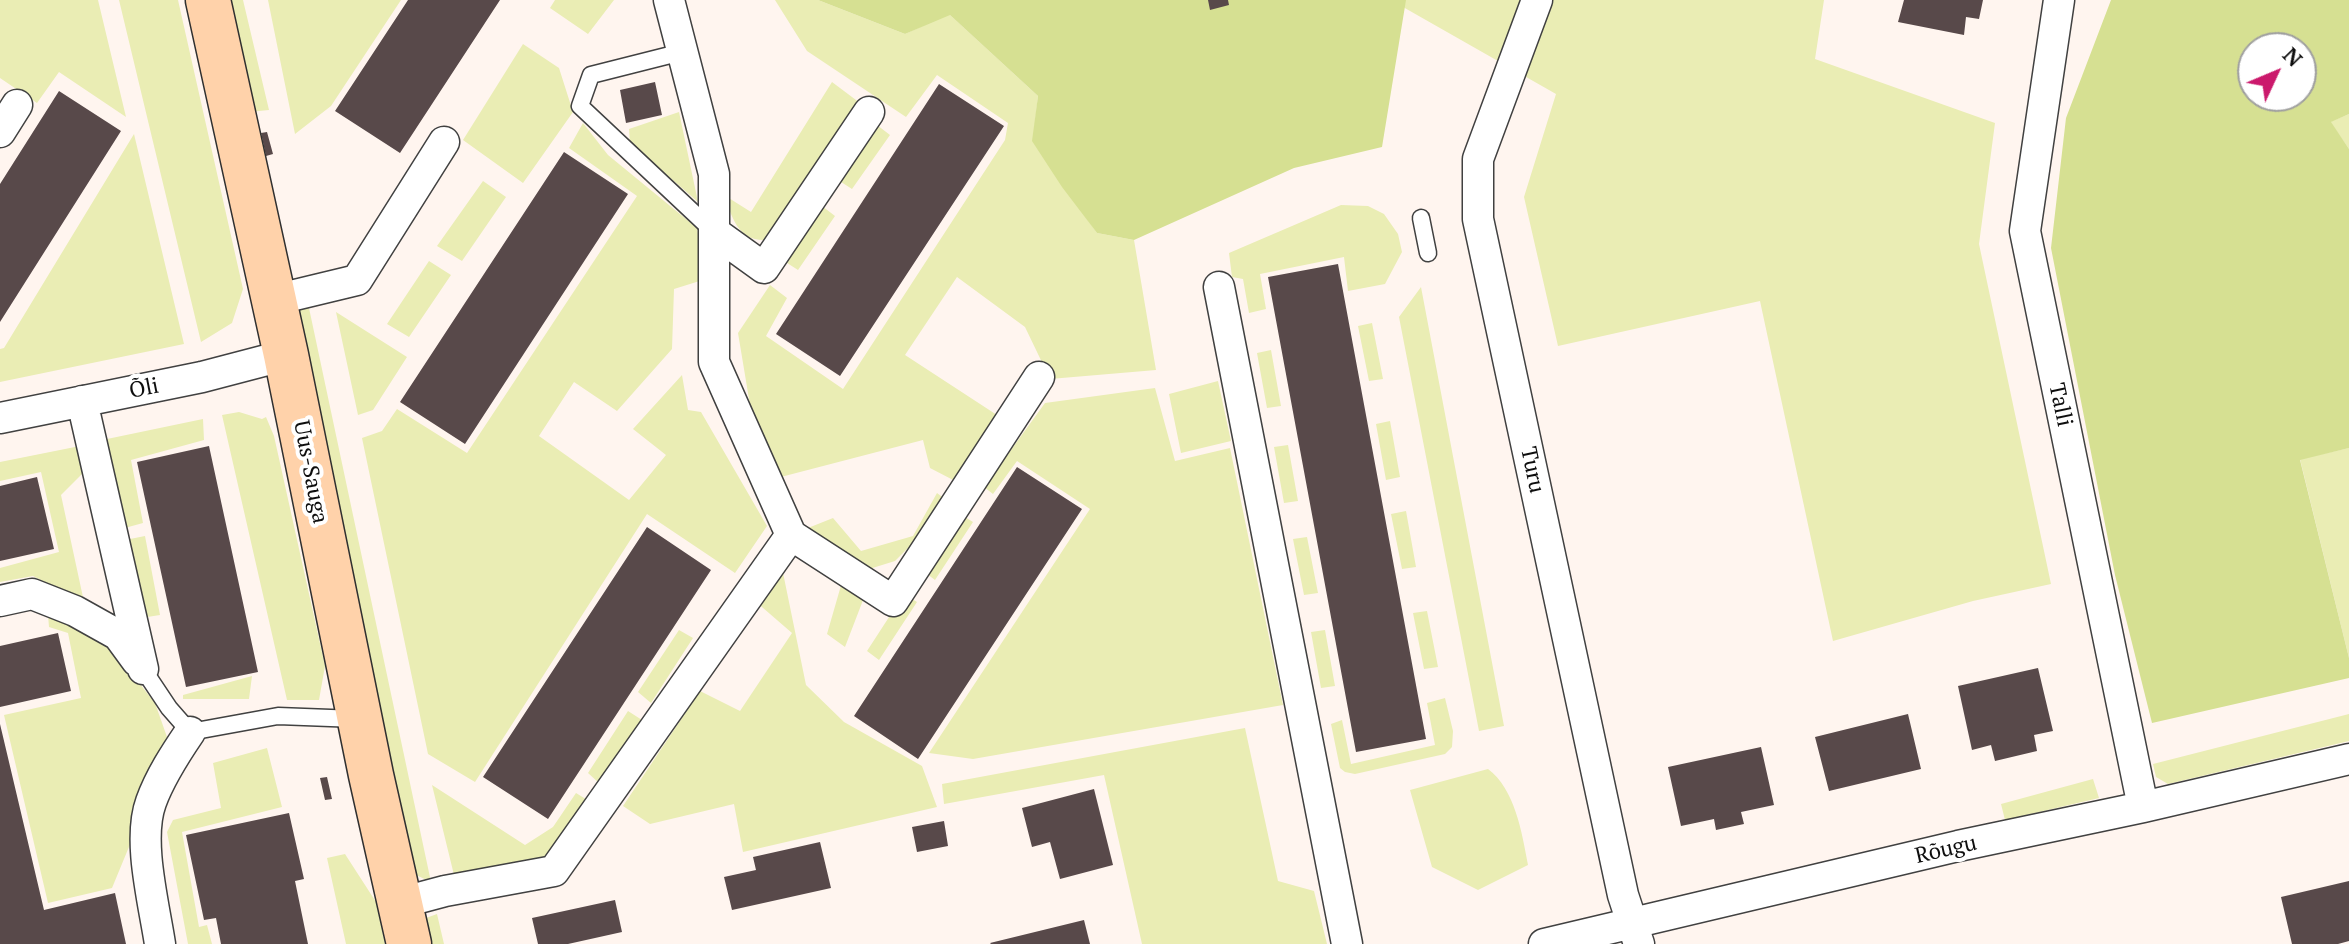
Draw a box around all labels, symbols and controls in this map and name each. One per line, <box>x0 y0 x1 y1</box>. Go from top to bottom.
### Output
north arrow <box>2237 32 2317 112</box>
text: N <box>2277 40 2309 72</box>
street label: Õli <box>127 373 161 405</box>
street label: Talli <box>2043 381 2077 429</box>
street label: Uus-Sauga <box>287 418 333 526</box>
street label: Turu <box>1514 444 1550 496</box>
street label: Rõugu <box>1913 830 1979 870</box>

